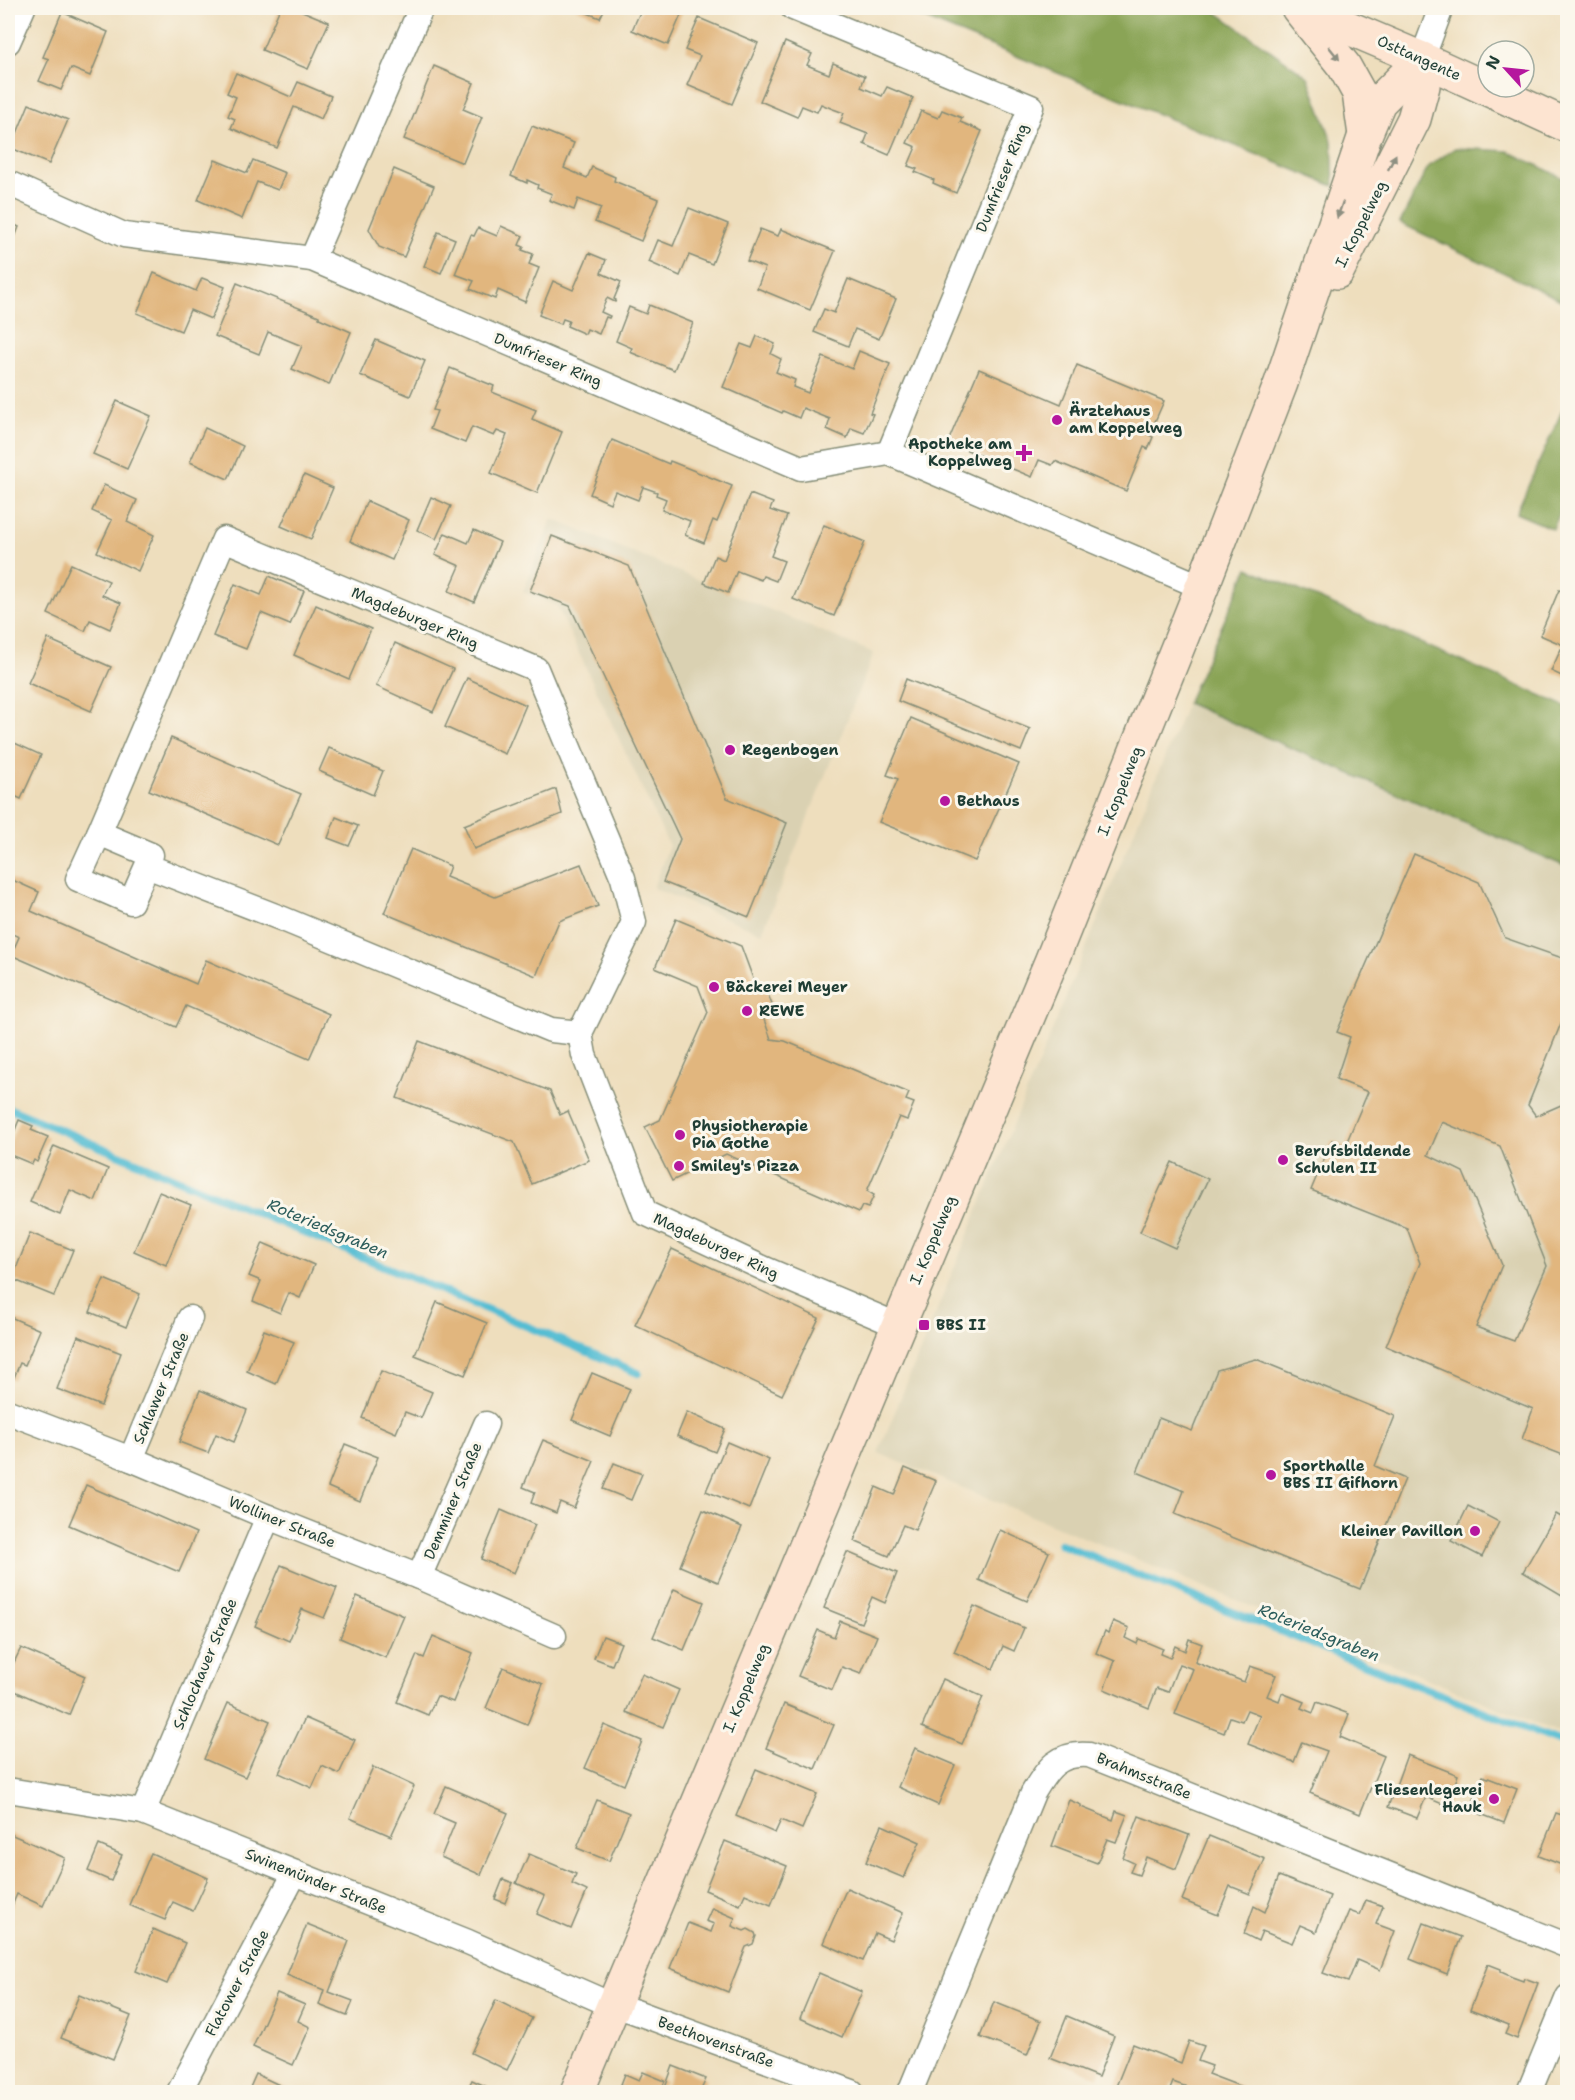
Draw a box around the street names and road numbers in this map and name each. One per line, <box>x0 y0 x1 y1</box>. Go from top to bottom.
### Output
street label: Osttangente <box>1374 31 1464 85</box>
street label: Dumfrieser Ring <box>971 121 1033 235</box>
street label: I. Koppelweg <box>1331 177 1391 271</box>
street label: Dumfrieser Ring <box>491 328 605 392</box>
street label: Magdeburger Ring <box>348 582 482 654</box>
street label: I. Koppelweg <box>1093 743 1147 839</box>
street label: I. Koppelweg <box>905 1192 961 1288</box>
street label: Magdeburger Ring <box>650 1208 782 1284</box>
street label: Schlawer Straße <box>128 1329 194 1447</box>
street label: Demminer Straße <box>419 1439 487 1563</box>
street label: Wolliner Straße <box>226 1491 338 1553</box>
street label: Schlochauer Straße <box>168 1595 242 1733</box>
street label: I. Koppelweg <box>718 1640 774 1736</box>
street label: Brahmsstraße <box>1094 1748 1194 1804</box>
street label: Swinemünder Straße <box>242 1843 390 1919</box>
street label: Flatower Straße <box>200 1926 274 2040</box>
street label: Beethovenstraße <box>655 2012 777 2072</box>

